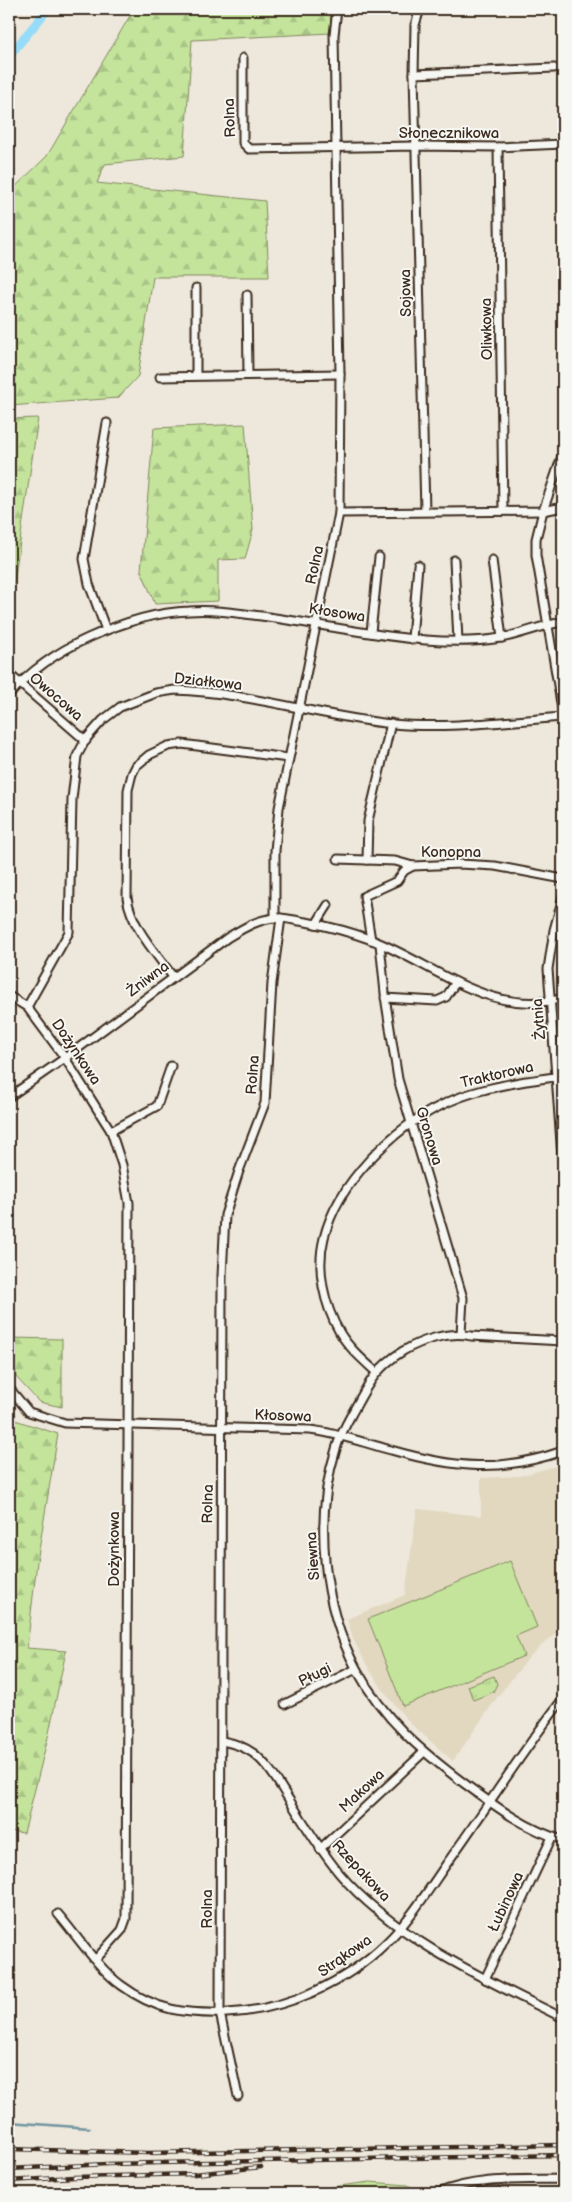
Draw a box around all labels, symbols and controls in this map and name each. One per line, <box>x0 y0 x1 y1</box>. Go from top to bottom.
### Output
street label: Rolna <box>220 98 240 138</box>
street label: Słonecznikowa <box>399 124 499 143</box>
street label: Sojowa <box>396 269 416 317</box>
street label: Oliwkowa <box>477 298 497 360</box>
street label: Rolna <box>302 544 328 586</box>
street label: Kłosowa <box>307 599 367 627</box>
street label: Owocowa <box>25 669 87 725</box>
street label: Działkowa <box>173 669 243 695</box>
street label: Konopna <box>421 843 481 862</box>
street label: Żniwna <box>122 957 173 1002</box>
street label: Żytnia <box>528 998 550 1041</box>
street label: Dożynkowa <box>47 1015 105 1089</box>
street label: Rolna <box>242 1055 264 1095</box>
street label: Traktorowa <box>459 1057 535 1093</box>
street label: Gronowa <box>411 1104 447 1168</box>
street label: Kłosowa <box>254 1406 312 1426</box>
street label: Rolna <box>198 1484 218 1524</box>
street label: Dożynkowa <box>105 1511 124 1587</box>
street label: Siewna <box>302 1531 324 1581</box>
street label: Pługi <box>295 1659 335 1691</box>
street label: Makowa <box>335 1765 389 1817</box>
street label: Rzepakowa <box>328 1836 394 1906</box>
street label: Łubinowa <box>484 1869 528 1935</box>
street label: Rolna <box>198 1889 217 1929</box>
street label: Strąkowa <box>314 1931 376 1981</box>

